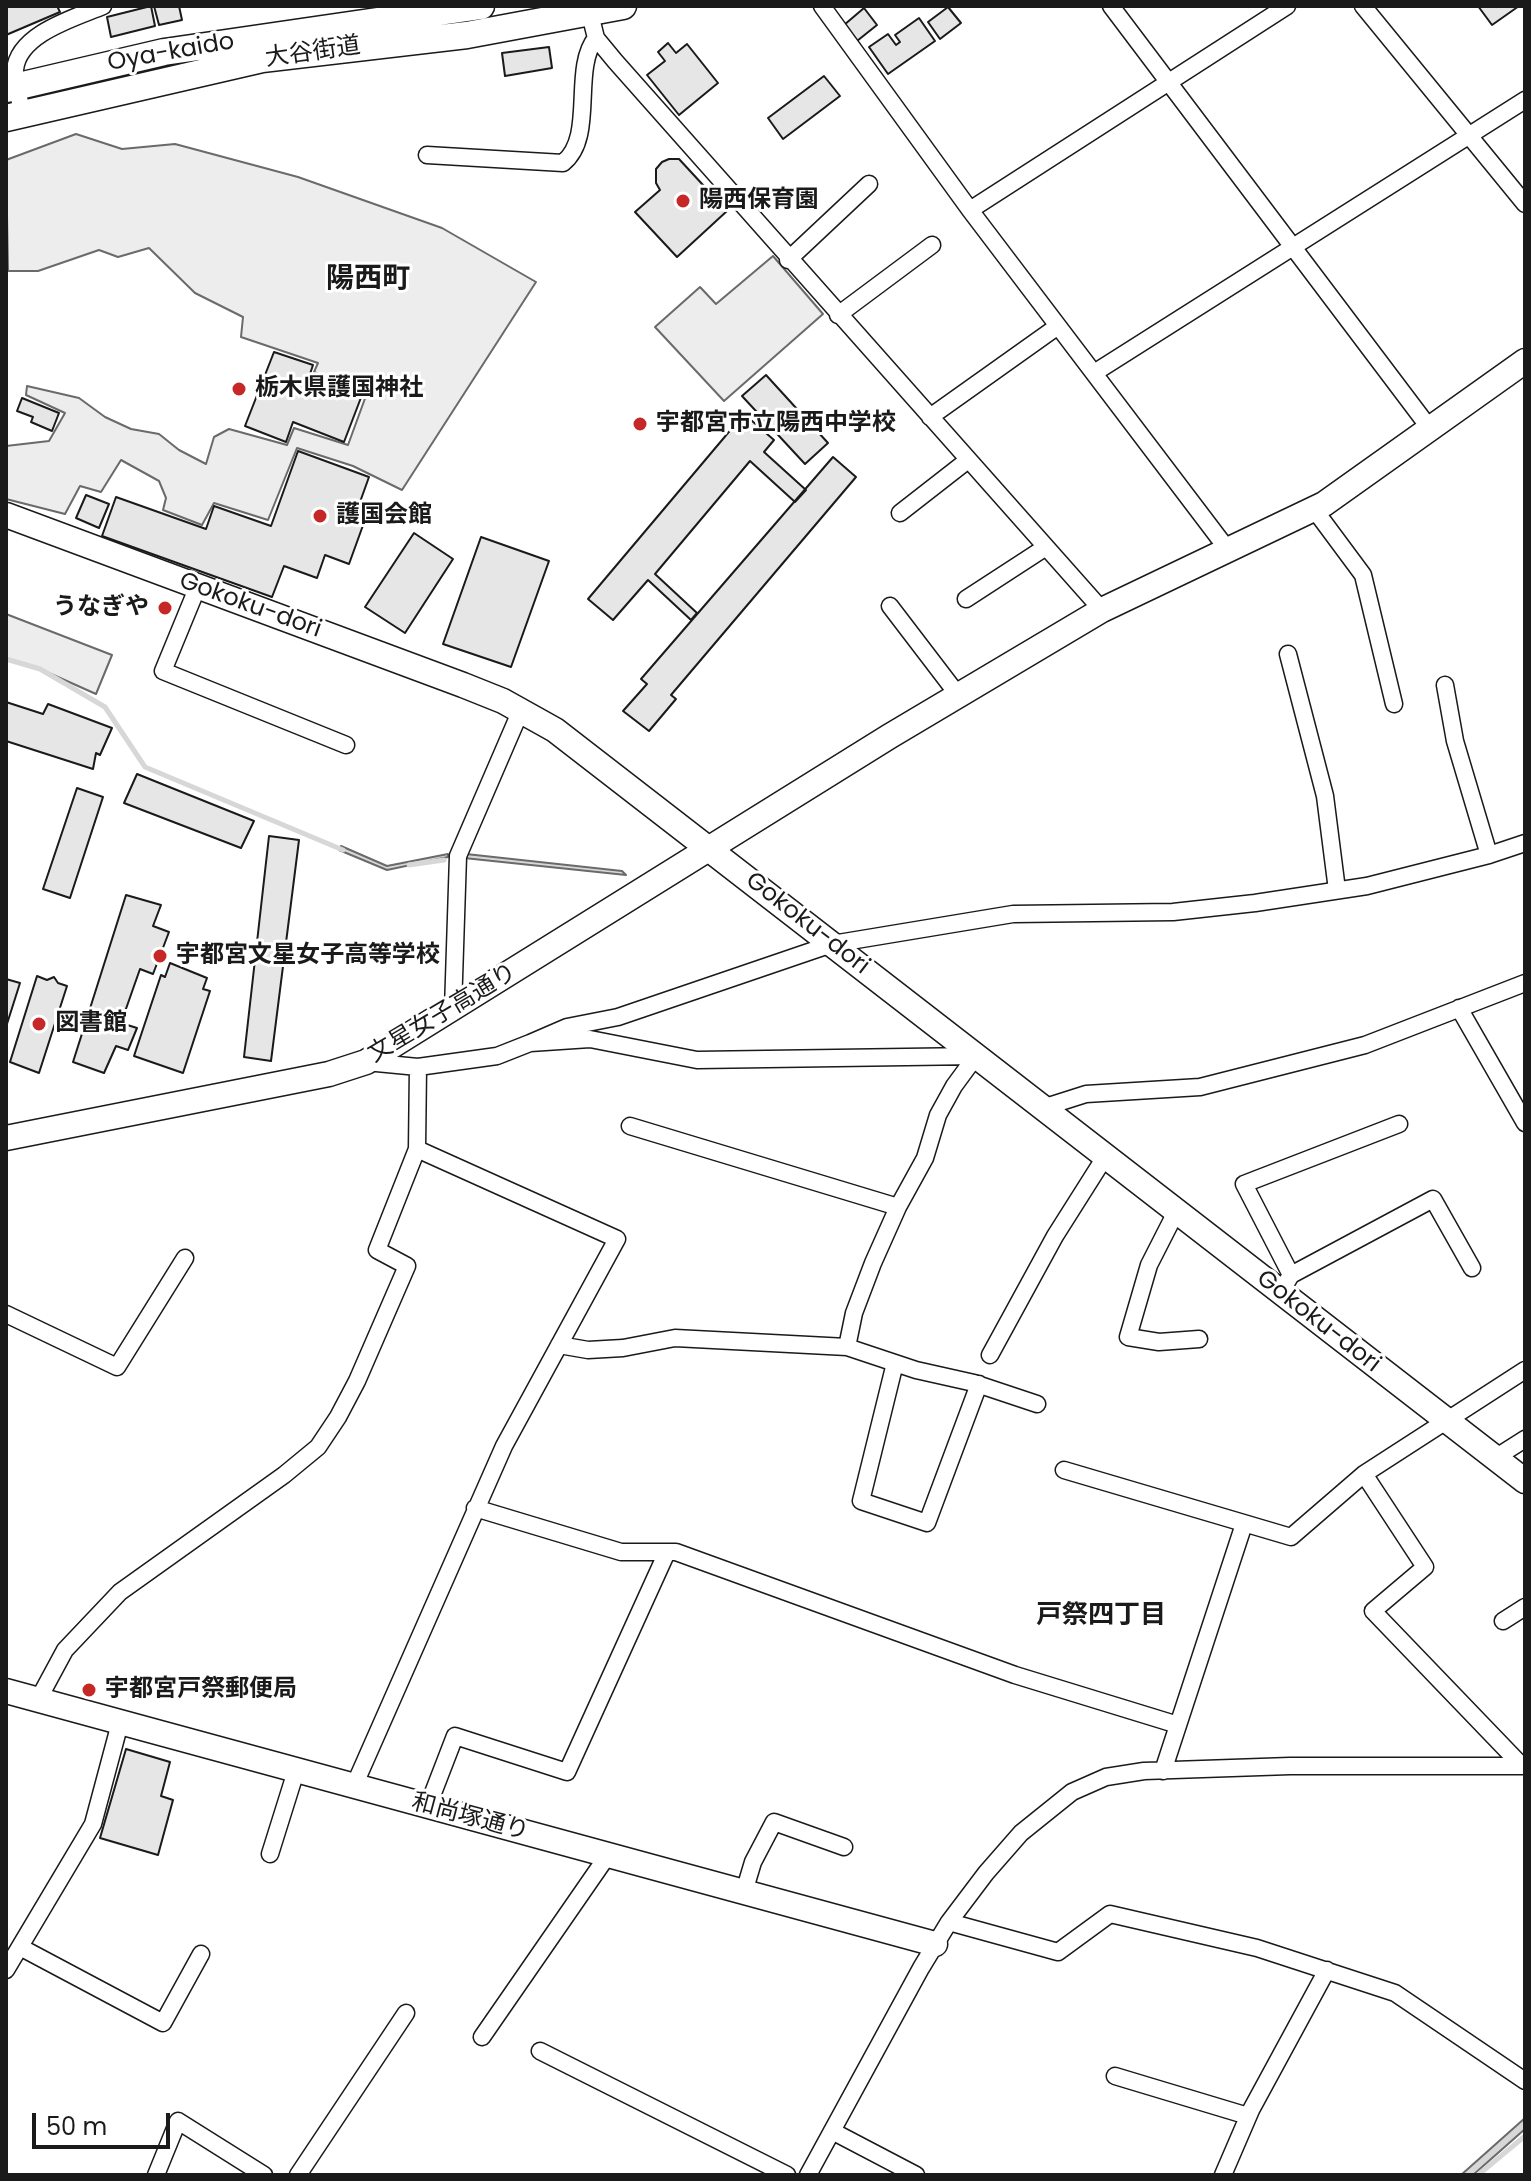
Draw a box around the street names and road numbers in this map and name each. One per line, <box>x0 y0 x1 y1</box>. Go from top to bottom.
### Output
street label: Oya-kaido <box>106 28 236 78</box>
street label: 大谷街道 <box>263 32 363 74</box>
street label: Gokoku-dori <box>175 567 325 645</box>
street label: Gokoku-dori <box>739 867 875 981</box>
street label: 文星女子高通り <box>364 958 522 1070</box>
street label: Gokoku-dori <box>1250 1265 1386 1379</box>
street label: 和尚塚通り <box>408 1789 532 1847</box>

